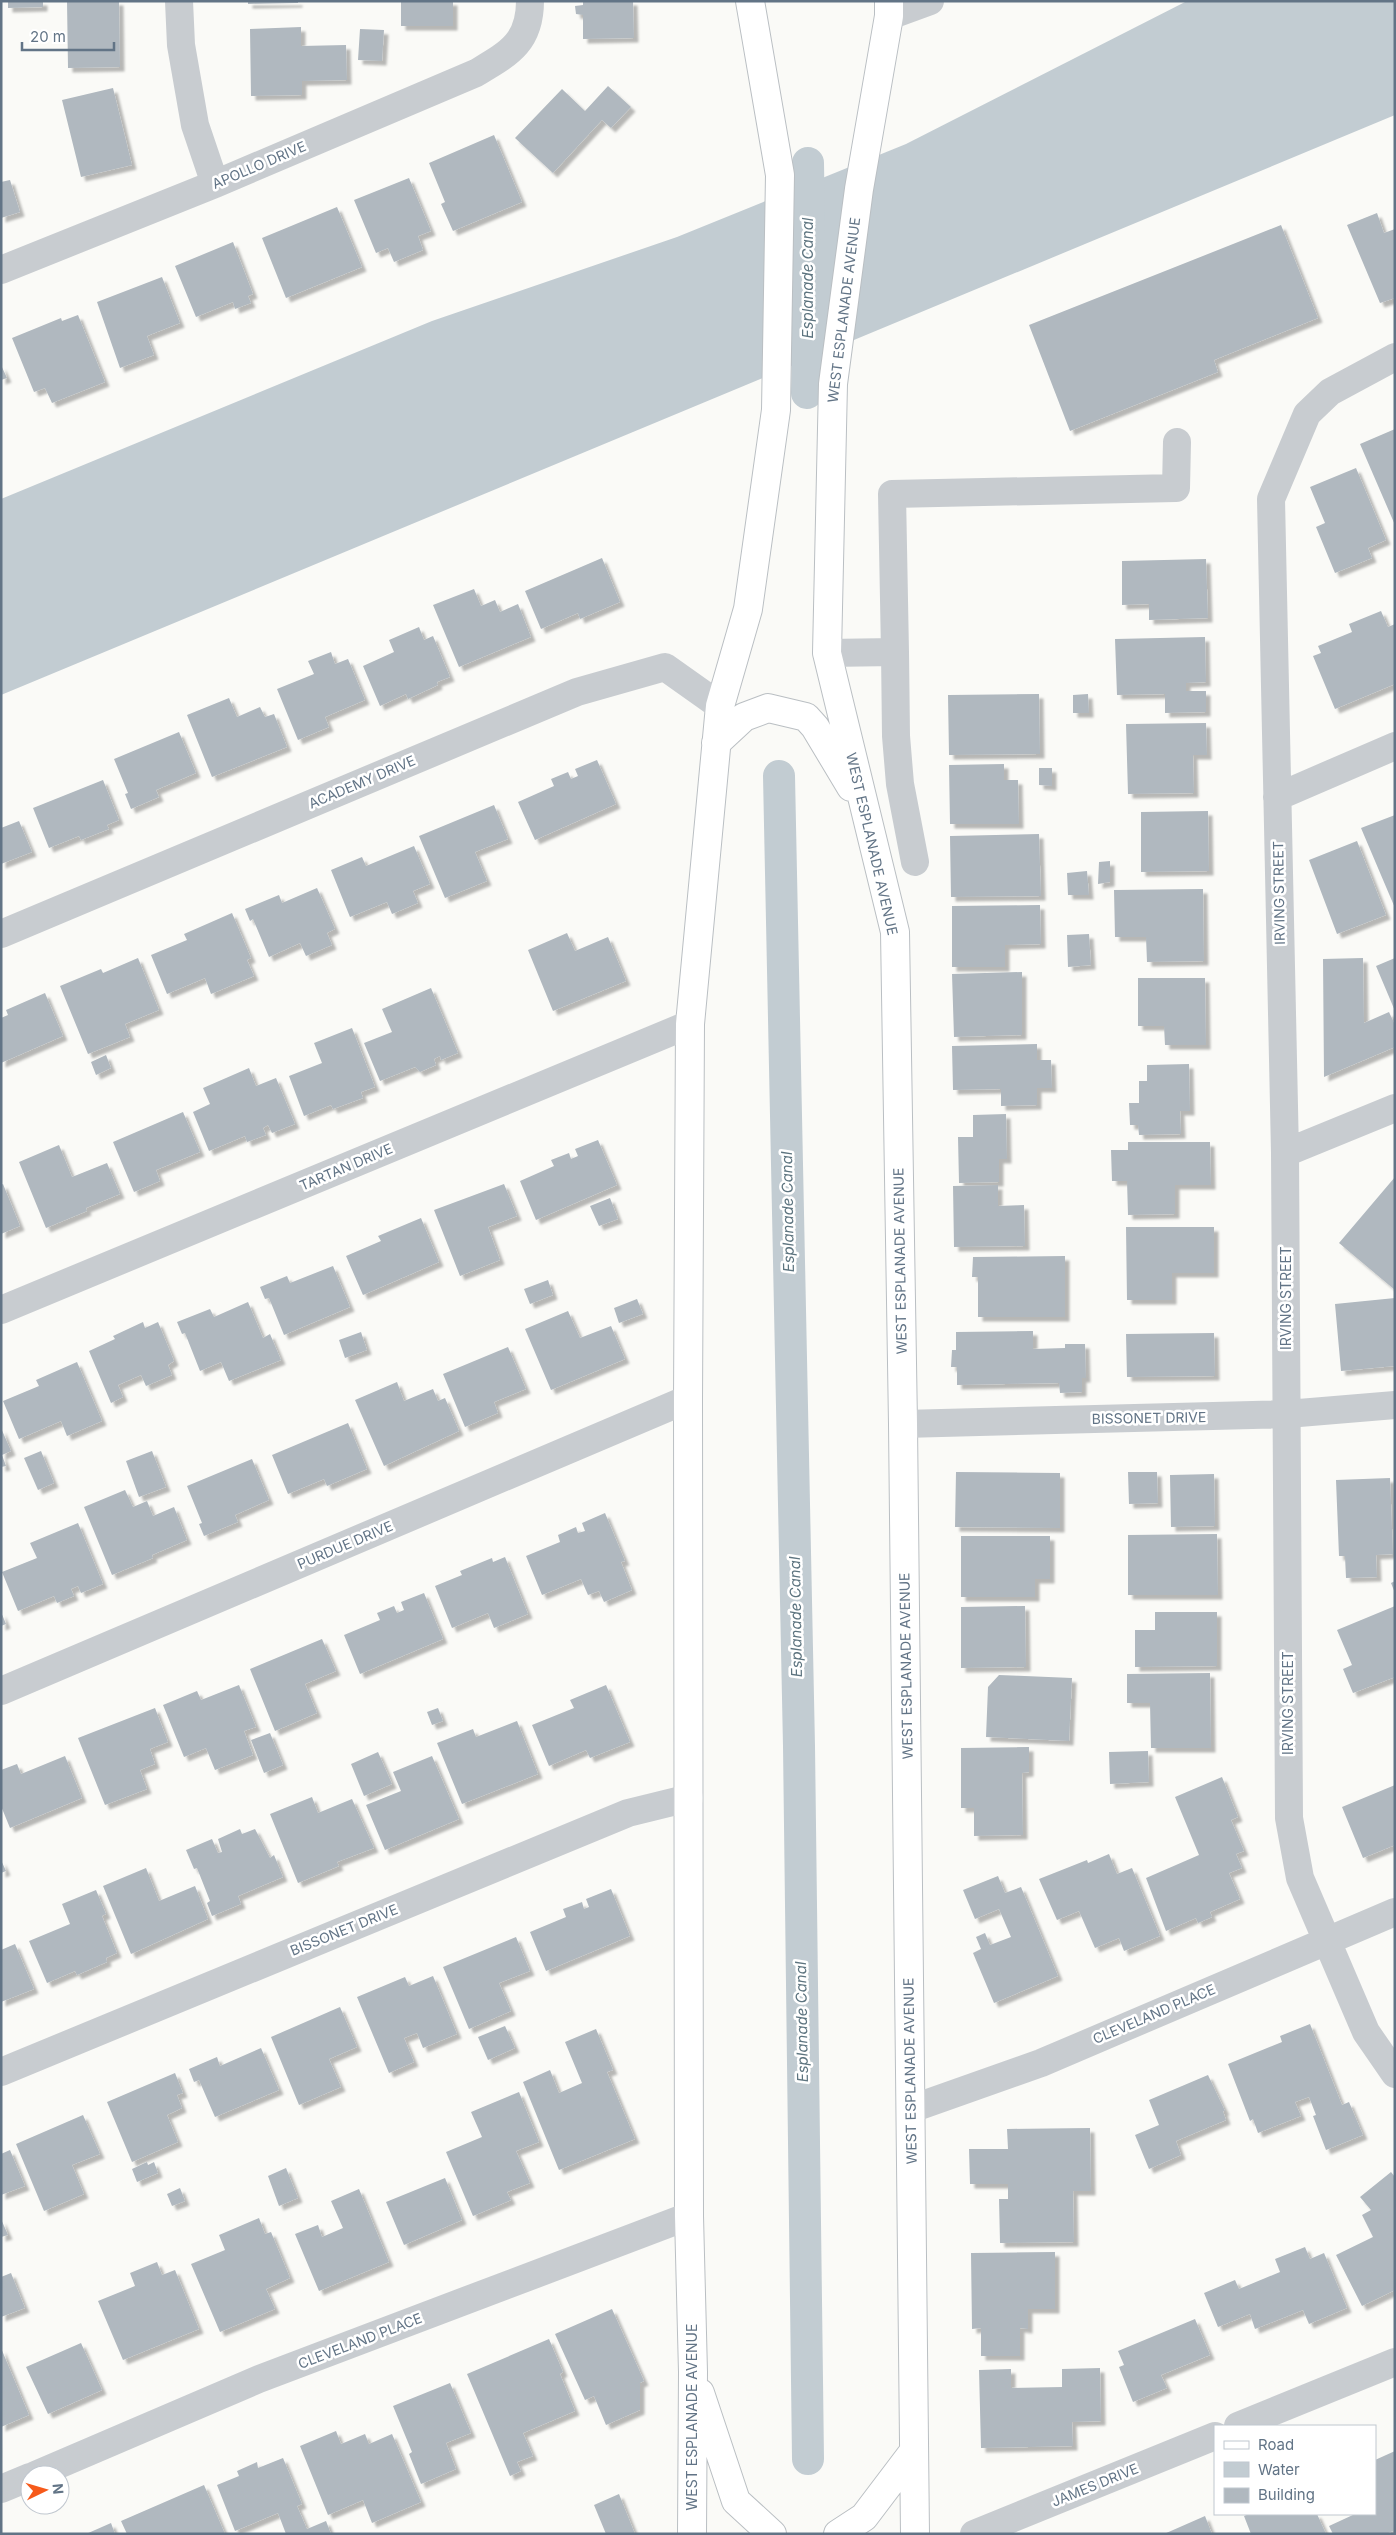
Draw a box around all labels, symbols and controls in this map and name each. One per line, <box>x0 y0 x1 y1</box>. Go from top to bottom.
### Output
scale bar <box>22 20 115 52</box>
text: 20 m <box>30 27 66 46</box>
street label: APOLLO DRIVE <box>209 137 308 192</box>
street label: WEST ESPLANADE AVENUE <box>824 216 863 404</box>
water label: Esplanade Canal <box>798 217 817 338</box>
street label: ACADEMY DRIVE <box>306 751 418 812</box>
street label: WEST ESPLANADE AVENUE <box>843 751 902 937</box>
street label: IRVING STREET <box>1269 841 1288 945</box>
street label: TARTAN DRIVE <box>297 1139 395 1194</box>
water label: Esplanade Canal <box>777 1151 798 1273</box>
street label: WEST ESPLANADE AVENUE <box>889 1167 910 1355</box>
street label: IRVING STREET <box>1277 1246 1294 1350</box>
street label: BISSONET DRIVE <box>1092 1408 1206 1427</box>
street label: PURDUE DRIVE <box>294 1517 395 1572</box>
water label: Esplanade Canal <box>785 1556 806 1678</box>
street label: WEST ESPLANADE AVENUE <box>895 1572 916 1760</box>
street label: IRVING STREET <box>1279 1651 1296 1755</box>
street label: BISSONET DRIVE <box>288 1900 400 1959</box>
water label: Esplanade Canal <box>791 1961 812 2083</box>
street label: WEST ESPLANADE AVENUE <box>899 1977 920 2165</box>
street label: CLEVELAND PLACE <box>1090 1980 1218 2047</box>
street label: CLEVELAND PLACE <box>295 2309 424 2372</box>
street label: WEST ESPLANADE AVENUE <box>683 2324 700 2510</box>
legend <box>1214 2425 1376 2515</box>
text: Road <box>1258 2435 1294 2454</box>
street label: JAMES DRIVE <box>1049 2459 1141 2510</box>
text: Water <box>1258 2460 1300 2479</box>
north arrow <box>20 2465 70 2515</box>
text: N <box>50 2483 67 2495</box>
text: Building <box>1258 2485 1315 2504</box>

